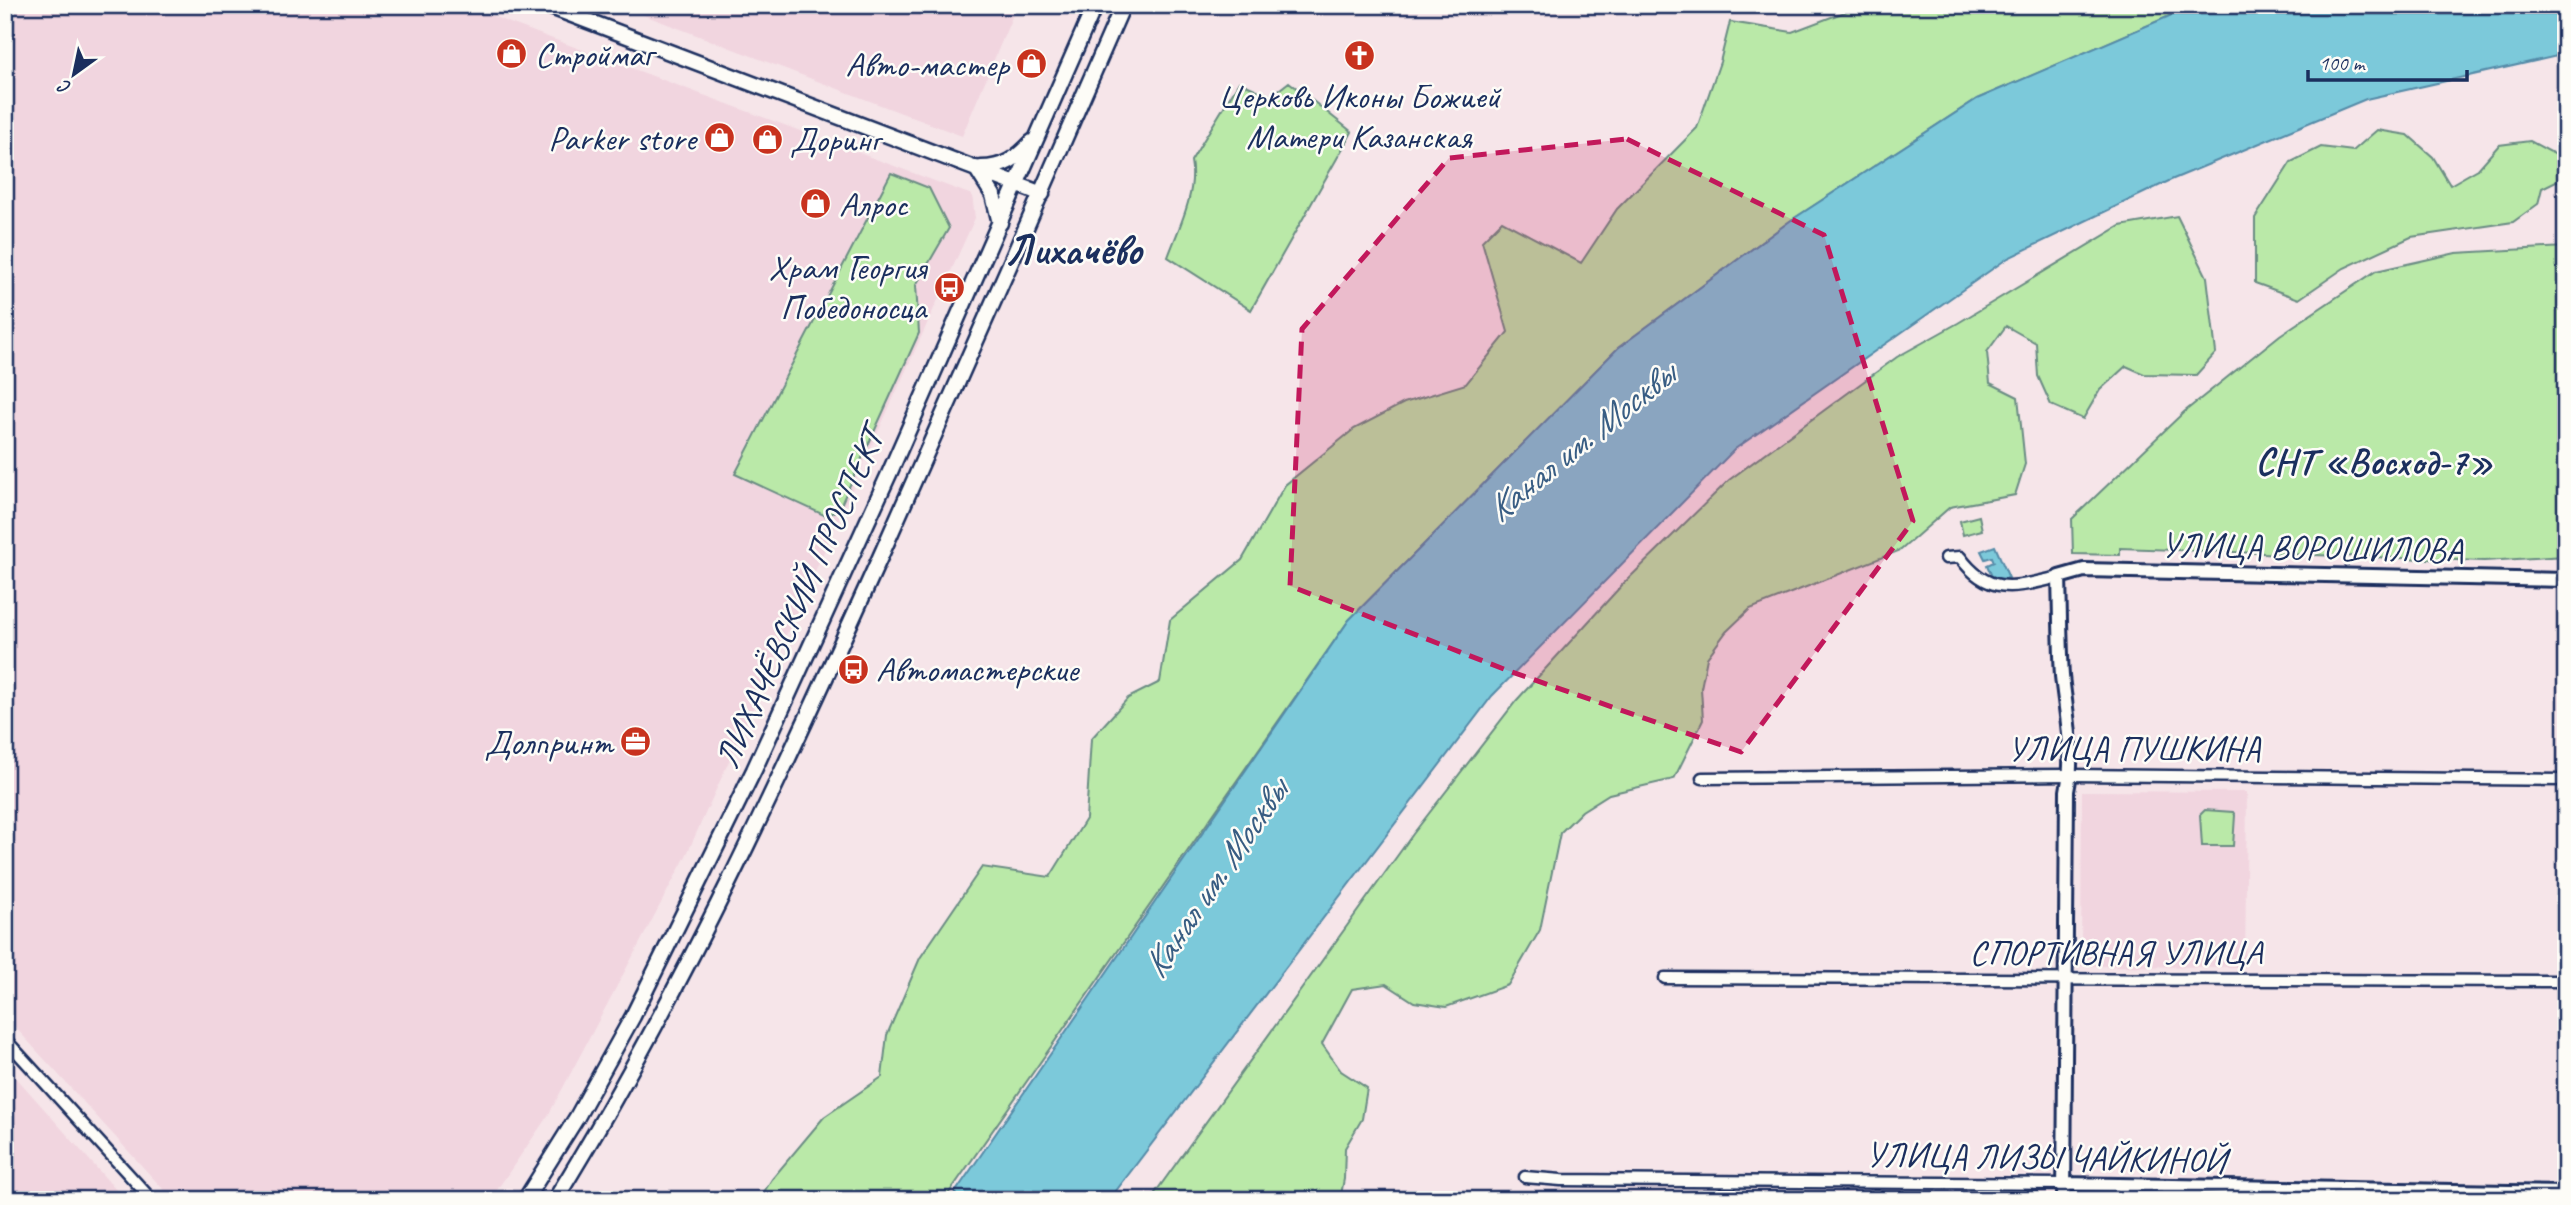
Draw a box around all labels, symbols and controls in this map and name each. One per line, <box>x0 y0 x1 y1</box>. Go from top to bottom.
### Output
place label: Строймаг <box>535 32 658 77</box>
shop icon: Строймаг <box>495 37 529 71</box>
north arrow <box>38 38 108 108</box>
church icon: Церковь Иконы Божией Матери Казанская <box>1342 38 1376 72</box>
scale bar <box>2308 38 2468 82</box>
place label: Авто-мастер <box>846 42 1011 87</box>
shop icon: Авто-мастер <box>1015 47 1049 81</box>
text: 100 m <box>2319 50 2366 76</box>
text: С <box>53 73 76 100</box>
place label: Церковь Иконы Божией Матери Казанская <box>1218 74 1502 159</box>
place label: Parker store <box>548 116 699 161</box>
place label: Доринг <box>790 117 884 162</box>
shop icon: Parker store <box>702 121 736 155</box>
shop icon: Доринг <box>750 122 784 156</box>
place label: Алрос <box>839 182 909 227</box>
shop icon: Алрос <box>799 187 833 221</box>
district label: Лихачёво <box>1005 224 1144 277</box>
place label: Храм Георгия Победоносца <box>768 245 928 330</box>
bus stop icon: Храм Георгия Победоносца <box>932 270 966 304</box>
water label: Канал им. Москвы <box>1477 348 1688 532</box>
street label: ЛИХАЧЁВСКИЙ ПРОСПЕКТ <box>704 413 898 775</box>
district label: СНТ «Восход-7» <box>2255 438 2493 485</box>
street label: УЛИЦА ВОРОШИЛОВА <box>2161 522 2465 573</box>
place label: Автомастерские <box>876 647 1081 692</box>
bus stop icon: Автомастерские <box>836 652 870 686</box>
place label: Долпринт <box>485 720 616 765</box>
office icon: Долпринт <box>619 725 653 759</box>
street label: УЛИЦА ПУШКИНА <box>2008 726 2262 771</box>
water label: Канал им. Москвы <box>1131 766 1301 986</box>
street label: СПОРТИВНАЯ УЛИЦА <box>1970 930 2264 975</box>
street label: УЛИЦА ЛИЗЫ ЧАЙКИНОЙ <box>1866 1132 2232 1183</box>

